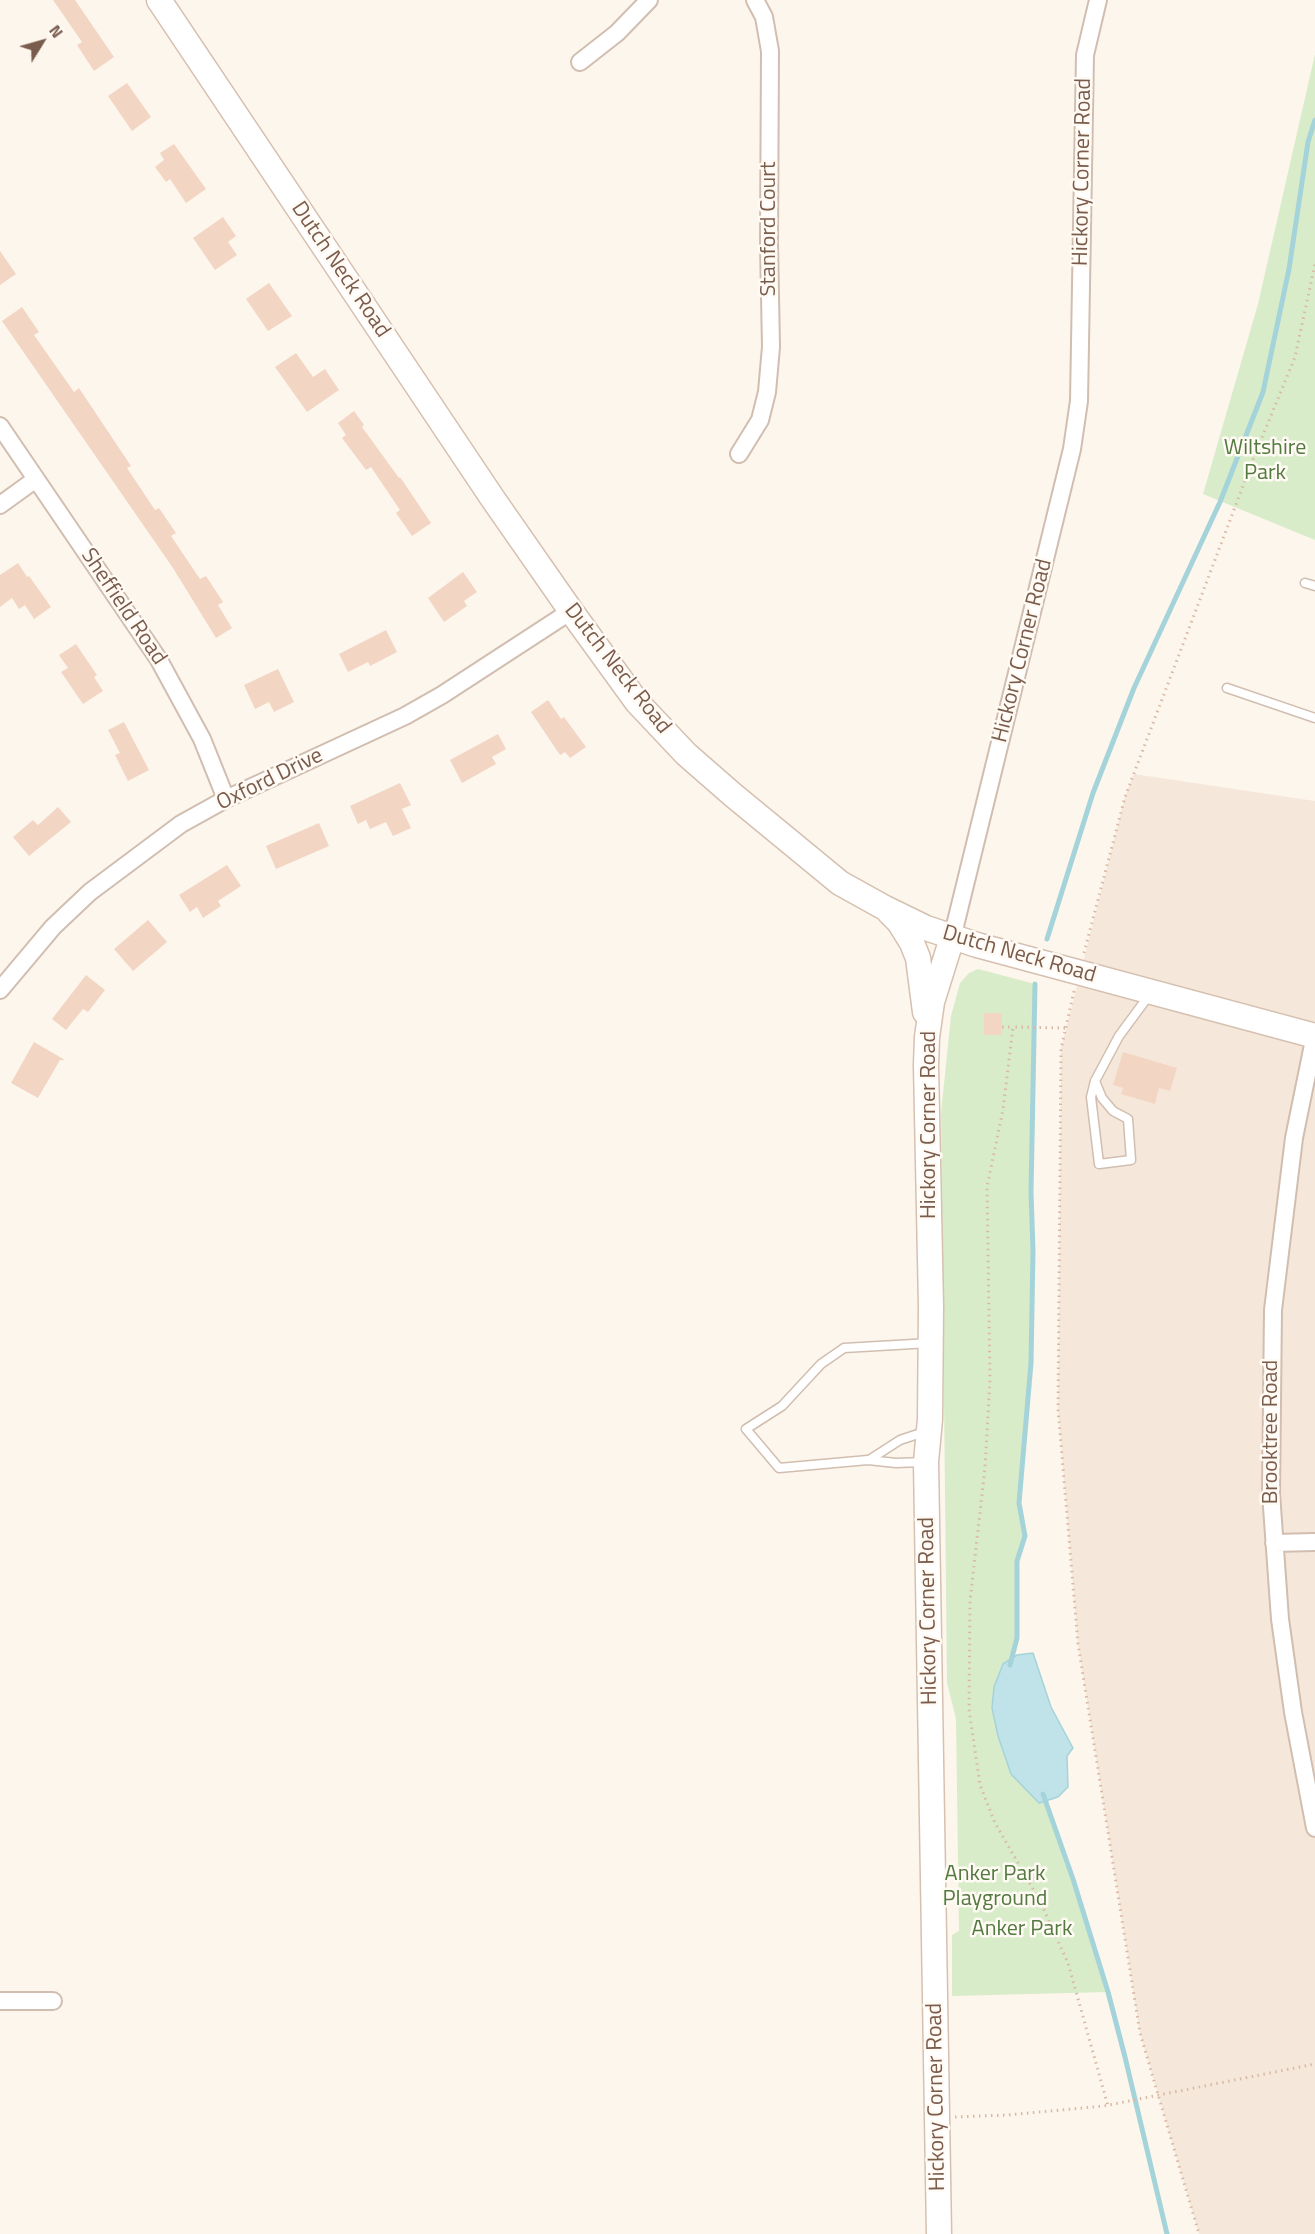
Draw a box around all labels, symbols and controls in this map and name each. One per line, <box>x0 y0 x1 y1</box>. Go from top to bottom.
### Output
north arrow <box>12 12 72 72</box>
text: N <box>43 20 69 43</box>
street label: Hickory Corner Road <box>1068 78 1098 266</box>
street label: Stanford Court <box>757 161 783 297</box>
street label: Dutch Neck Road <box>285 197 395 343</box>
park label: Wiltshire Park <box>1224 436 1306 488</box>
street label: Sheffield Road <box>74 544 172 670</box>
street label: Hickory Corner Road <box>987 557 1059 745</box>
street label: Dutch Neck Road <box>558 598 676 740</box>
street label: Oxford Drive <box>212 743 328 817</box>
street label: Dutch Neck Road <box>939 920 1099 990</box>
street label: Hickory Corner Road <box>917 1031 943 1219</box>
street label: Brooktree Road <box>1259 1360 1285 1504</box>
street label: Hickory Corner Road <box>914 1517 944 1705</box>
park label: Anker Park Playground <box>943 1862 1047 1914</box>
park label: Anker Park <box>972 1917 1072 1943</box>
street label: Hickory Corner Road <box>922 2003 952 2191</box>

